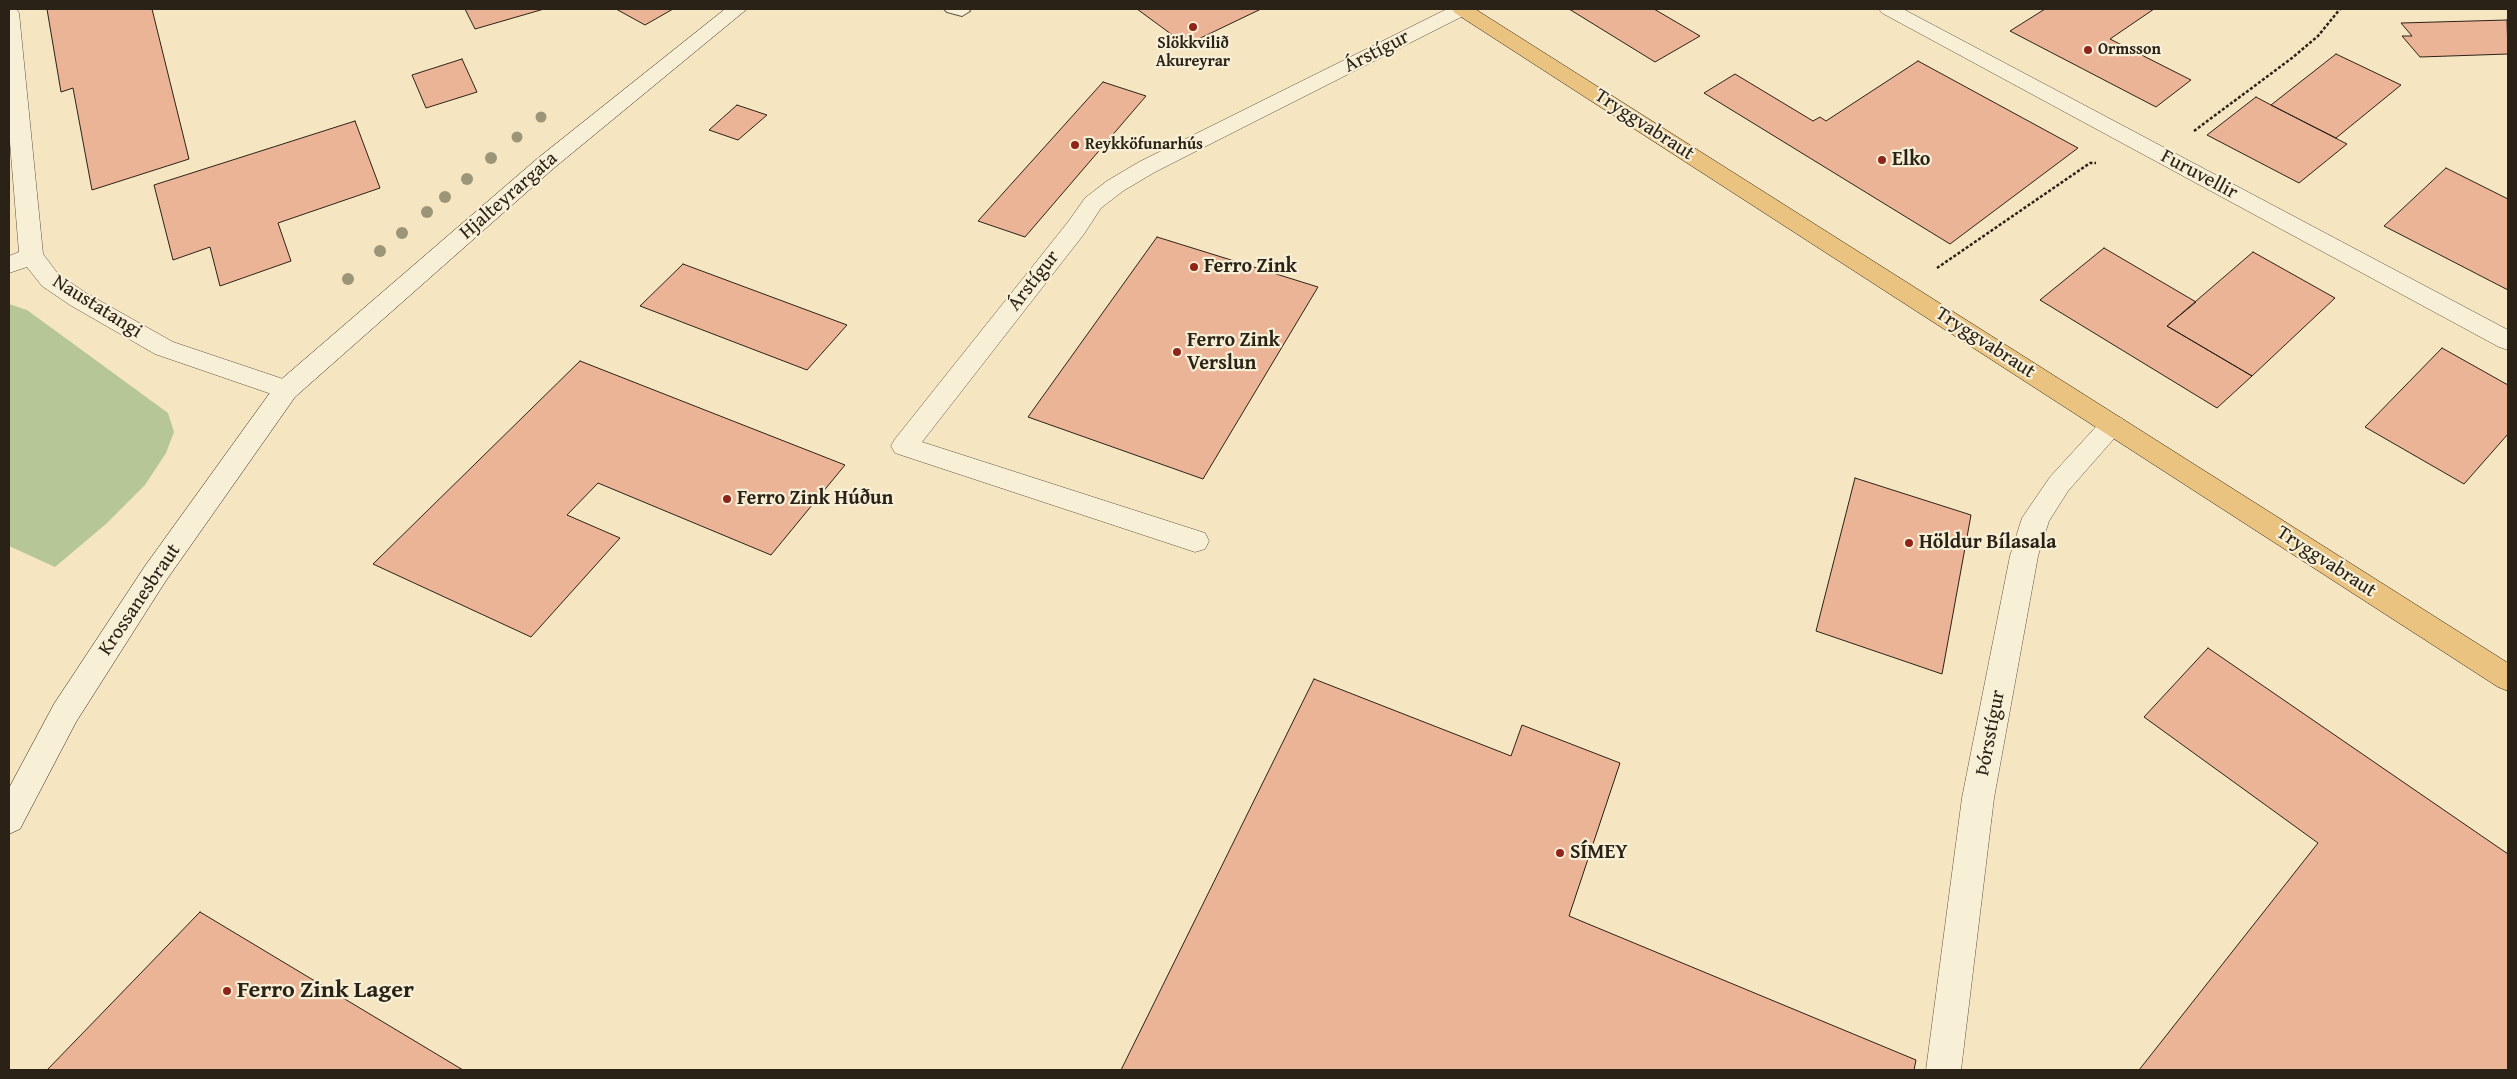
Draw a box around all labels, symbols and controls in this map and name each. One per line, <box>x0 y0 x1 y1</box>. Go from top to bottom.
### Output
marker: Slökkvilið Akureyrar <box>1187 21 1199 33</box>
street label: Árstígur <box>1340 25 1414 79</box>
place label: Slökkvilið Akureyrar <box>1156 34 1230 72</box>
place label: Ormsson <box>2098 40 2161 60</box>
marker: Ormsson <box>2082 44 2094 56</box>
street label: Tryggvabraut <box>1590 84 1698 166</box>
place label: Reykköfunarhús <box>1085 135 1203 155</box>
marker: Reykköfunarhús <box>1069 139 1081 151</box>
street label: Furuvellir <box>2156 145 2242 205</box>
street label: Hjalteyrargata <box>455 147 563 245</box>
place label: Elko <box>1892 148 1931 172</box>
marker: Elko <box>1876 154 1888 166</box>
street label: Árstígur <box>1003 246 1065 316</box>
place label: Ferro Zink <box>1204 255 1297 279</box>
marker: Ferro Zink <box>1188 261 1200 273</box>
street label: Naustatangi <box>48 270 146 344</box>
street label: Tryggvabraut <box>1931 302 2039 384</box>
place label: Ferro Zink Verslun <box>1187 329 1280 376</box>
marker: Ferro Zink Verslun <box>1171 346 1183 358</box>
place label: Ferro Zink Húðun <box>737 487 893 511</box>
marker: Ferro Zink Húðun <box>721 493 733 505</box>
street label: Tryggvabraut <box>2272 521 2380 603</box>
place label: Höldur Bílasala <box>1919 531 2057 555</box>
marker: Höldur Bílasala <box>1903 537 1915 549</box>
street label: Krossanesbraut <box>94 540 186 660</box>
street label: Þórsstígur <box>1971 688 2011 778</box>
place label: SÍMEY <box>1570 841 1628 865</box>
marker: SÍMEY <box>1554 847 1566 859</box>
place label: Ferro Zink Lager <box>237 977 414 1005</box>
marker: Ferro Zink Lager <box>221 985 233 997</box>

